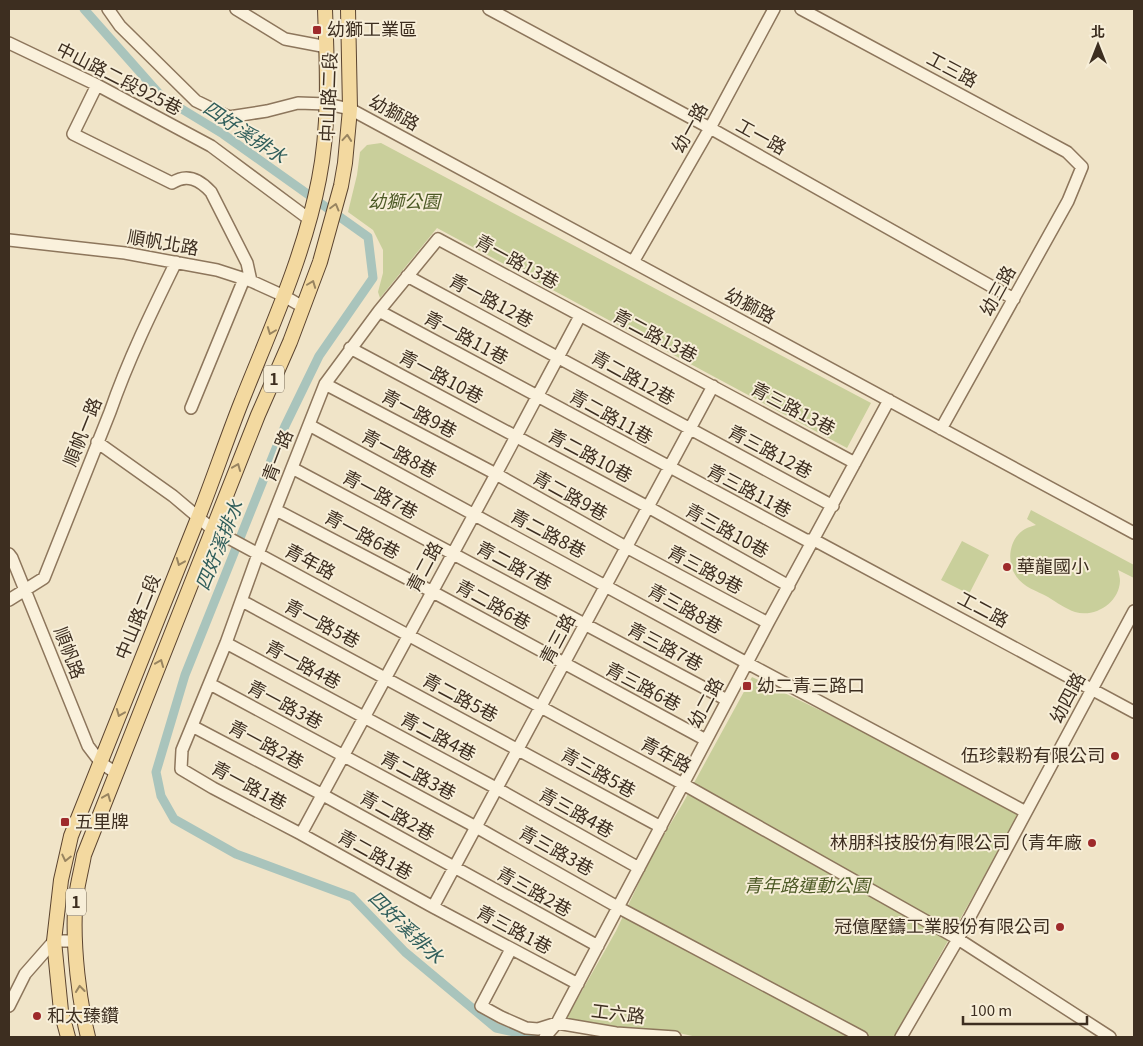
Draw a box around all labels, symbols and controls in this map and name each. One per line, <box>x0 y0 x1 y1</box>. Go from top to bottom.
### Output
place label: 幼獅工業區 <box>327 15 417 41</box>
north arrow <box>1073 20 1123 70</box>
text: 北 <box>1091 21 1105 41</box>
marker: 幼獅工業區 <box>311 24 323 36</box>
street label: 中山路二段925巷 <box>53 34 187 120</box>
street label: 工三路 <box>923 44 983 92</box>
street label: 中山路二段 <box>312 52 342 142</box>
street label: 幼獅路 <box>365 87 425 136</box>
water label: 四好溪排水 <box>199 93 294 169</box>
street label: 幼一路 <box>664 97 713 157</box>
street label: 工一路 <box>732 111 792 160</box>
one-way arrow <box>342 134 353 142</box>
park label: 幼獅公園 <box>368 187 443 213</box>
one-way arrow <box>330 203 340 211</box>
street label: 順帆北路 <box>126 222 201 260</box>
street label: 青一路13巷 <box>471 227 564 294</box>
street label: 幼三路 <box>972 260 1021 320</box>
street label: 青一路12巷 <box>445 266 539 332</box>
street label: 幼獅路 <box>721 280 781 328</box>
one-way arrow <box>306 281 316 289</box>
street label: 青二路13巷 <box>609 301 703 367</box>
street label: 青一路11巷 <box>420 303 514 369</box>
one-way arrow <box>266 326 277 335</box>
street label: 青一路10巷 <box>395 342 489 408</box>
street label: 青二路12巷 <box>587 343 680 410</box>
road number: 1 <box>264 366 284 392</box>
street label: 青三路13巷 <box>747 374 841 440</box>
street label: 青一路9巷 <box>378 382 462 443</box>
street label: 青二路11巷 <box>565 382 658 449</box>
street label: 順帆一路 <box>56 393 107 469</box>
street label: 青三路12巷 <box>724 417 818 483</box>
street label: 青二路10巷 <box>544 421 638 487</box>
street label: 青一路8巷 <box>358 422 442 483</box>
street label: 青一路 <box>254 425 298 485</box>
street label: 青三路11巷 <box>703 456 797 522</box>
one-way arrow <box>231 463 241 472</box>
street label: 青一路7巷 <box>339 463 423 524</box>
street label: 青二路9巷 <box>529 463 613 525</box>
water label: 四好溪排水 <box>187 494 248 594</box>
street label: 青三路10巷 <box>681 496 774 563</box>
street label: 青二路8巷 <box>507 502 591 563</box>
street label: 青一路6巷 <box>321 503 405 564</box>
street label: 青二路7巷 <box>473 534 557 595</box>
street label: 青年路 <box>281 536 341 584</box>
street label: 青二路 <box>399 536 447 596</box>
street label: 青三路9巷 <box>664 538 748 599</box>
place label: 華龍國小 <box>1017 552 1089 578</box>
one-way arrow <box>176 557 186 566</box>
marker: 華龍國小 <box>1001 561 1013 573</box>
street label: 中山路二段 <box>107 570 165 663</box>
street label: 青二路6巷 <box>452 572 536 634</box>
street label: 青三路8巷 <box>644 576 728 638</box>
street label: 工二路 <box>954 584 1014 632</box>
street label: 青一路5巷 <box>281 592 365 653</box>
street label: 青三路 <box>532 608 580 668</box>
street label: 青三路7巷 <box>624 615 708 676</box>
street label: 順帆路 <box>49 622 93 682</box>
street label: 青一路4巷 <box>262 633 346 694</box>
street label: 青三路6巷 <box>602 655 686 716</box>
one-way arrow <box>154 659 164 668</box>
street label: 青二路5巷 <box>419 666 503 727</box>
street label: 幼四路 <box>1042 667 1090 727</box>
place label: 幼二青三路口 <box>757 671 865 697</box>
street label: 幼二路 <box>680 672 728 732</box>
street label: 青一路3巷 <box>244 673 328 734</box>
marker: 幼二青三路口 <box>741 680 753 692</box>
street label: 青二路4巷 <box>397 705 481 766</box>
one-way arrow <box>116 708 127 717</box>
street label: 青一路2巷 <box>225 713 309 774</box>
street label: 青年路 <box>637 729 697 777</box>
street label: 青三路5巷 <box>557 740 641 802</box>
place label: 伍珍穀粉有限公司 <box>961 741 1105 767</box>
street label: 青二路3巷 <box>377 744 461 805</box>
marker: 伍珍穀粉有限公司 <box>1109 750 1121 762</box>
street label: 青一路1巷 <box>208 754 292 815</box>
street label: 青三路4巷 <box>535 780 619 842</box>
street label: 青二路2巷 <box>356 783 440 845</box>
one-way arrow <box>101 793 111 802</box>
place label: 五里牌 <box>75 807 129 833</box>
marker: 五里牌 <box>59 816 71 828</box>
street label: 青三路3巷 <box>515 818 599 880</box>
street label: 青二路1巷 <box>334 822 418 884</box>
place label: 林朋科技股份有限公司（青年廠 <box>830 828 1082 854</box>
marker: 林朋科技股份有限公司（青年廠 <box>1086 837 1098 849</box>
one-way arrow <box>61 853 72 862</box>
street label: 青三路2巷 <box>493 859 577 921</box>
park label: 青年路運動公園 <box>744 871 873 897</box>
water label: 四好溪排水 <box>363 883 451 969</box>
road number: 1 <box>66 889 86 916</box>
street label: 青三路1巷 <box>473 898 557 959</box>
place label: 冠億壓鑄工業股份有限公司 <box>834 912 1050 938</box>
marker: 冠億壓鑄工業股份有限公司 <box>1054 921 1066 933</box>
one-way arrow <box>75 985 86 993</box>
scale bar <box>963 994 1087 1026</box>
street label: 工六路 <box>590 996 647 1028</box>
text: 100 m <box>970 999 1012 1020</box>
place label: 和太臻鑽 <box>47 1001 119 1027</box>
marker: 和太臻鑽 <box>31 1010 43 1022</box>

